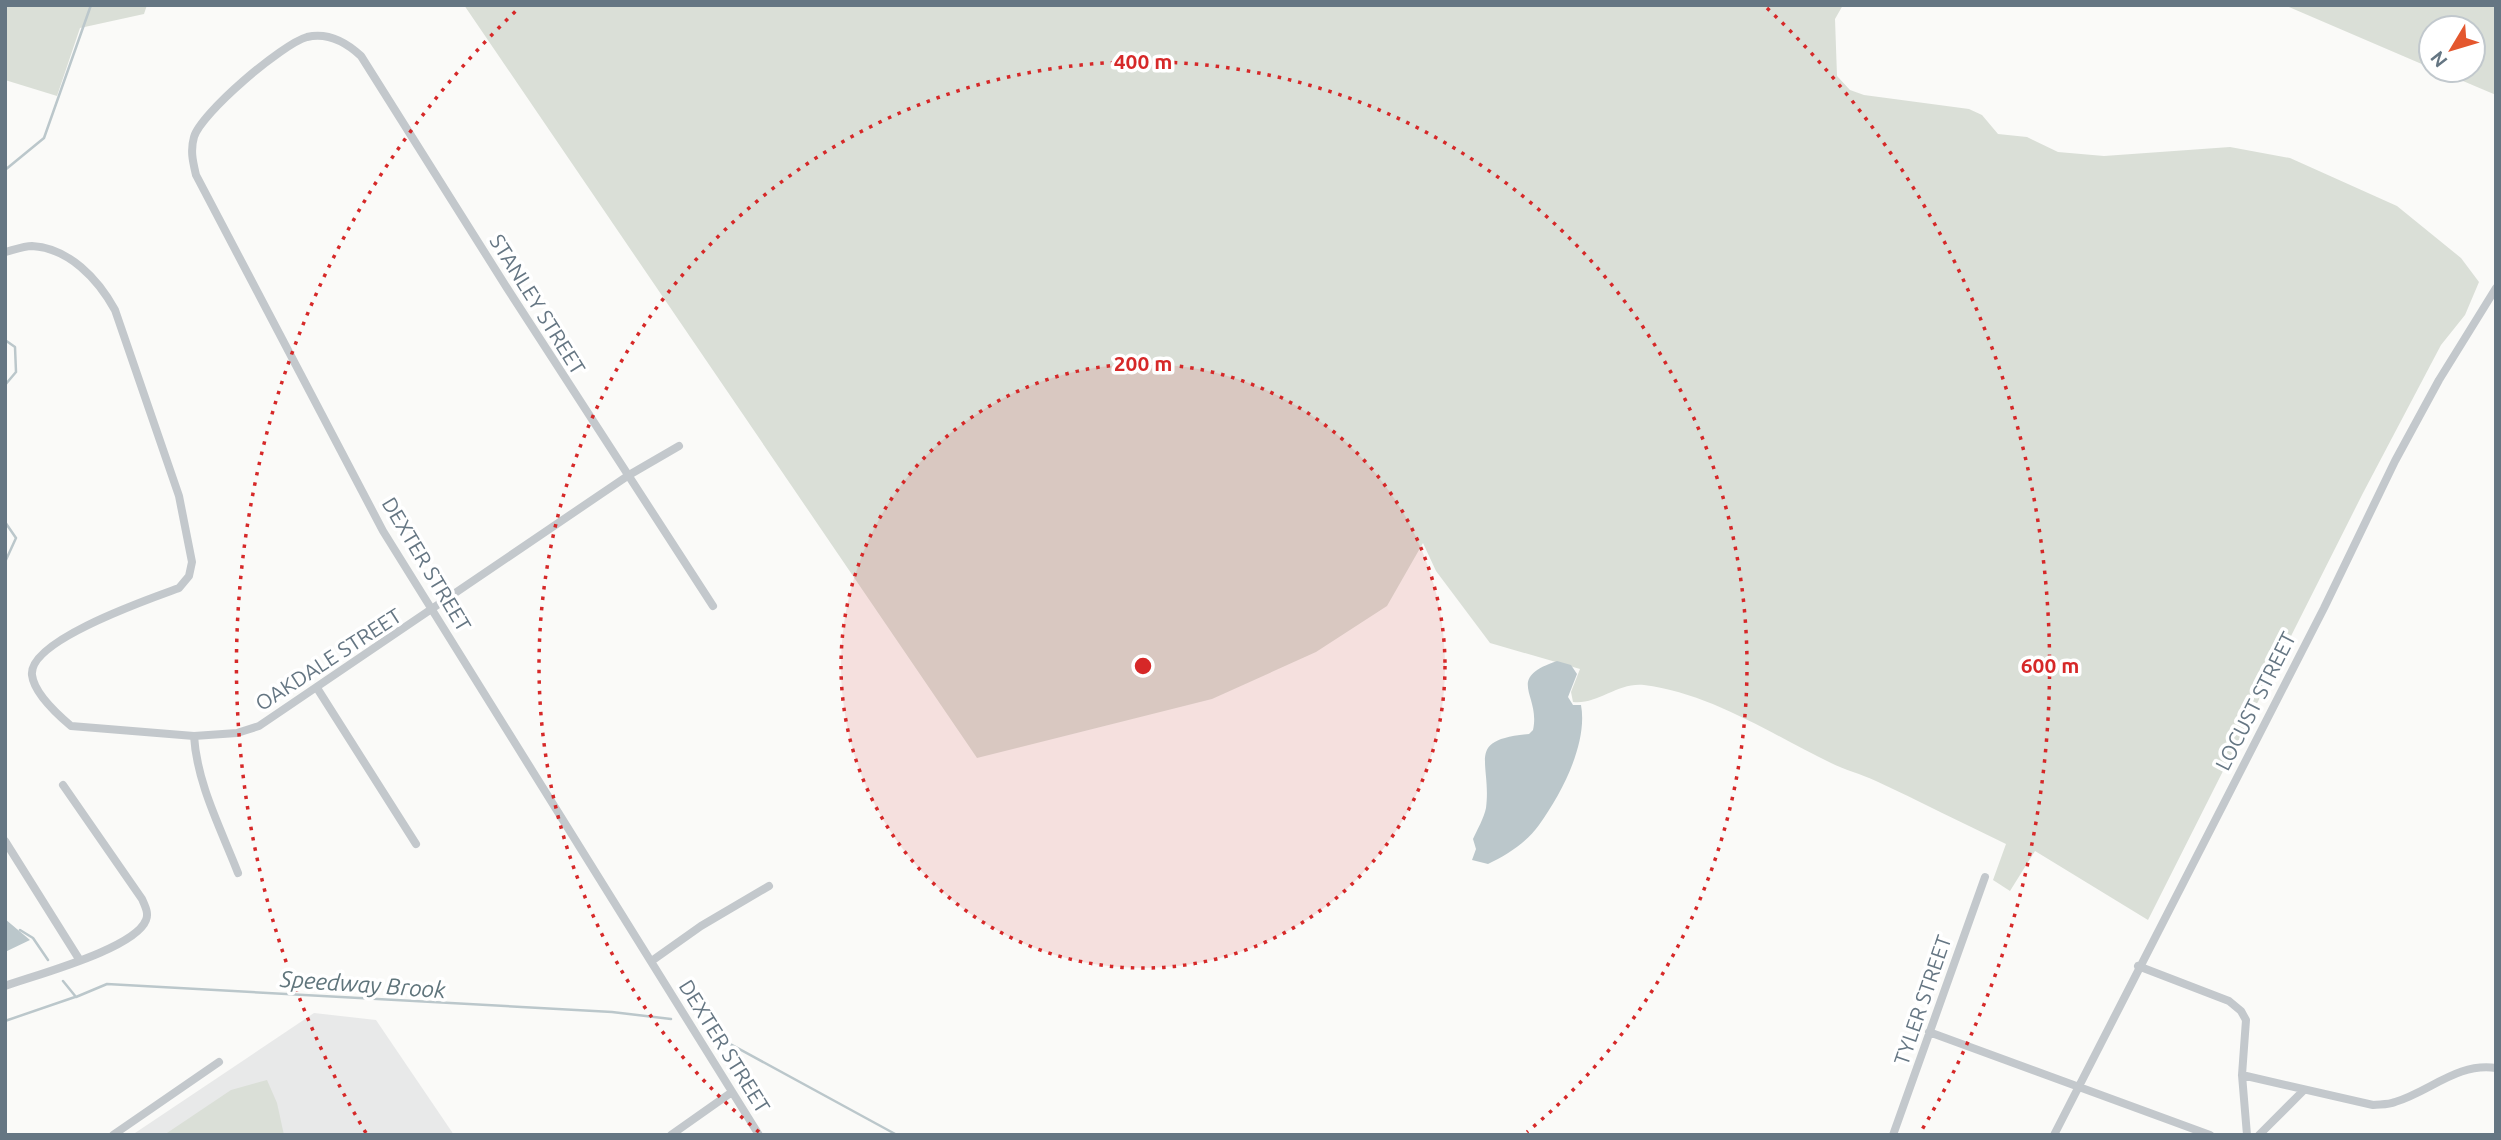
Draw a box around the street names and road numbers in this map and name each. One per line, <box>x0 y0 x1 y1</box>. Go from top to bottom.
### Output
street label: STANLEY STREET <box>485 230 591 379</box>
street label: DEXTER STREET <box>378 493 477 636</box>
street label: OAKDALE STREET <box>251 603 406 715</box>
street label: LOCUST STREET <box>2210 628 2300 774</box>
street label: TYLER STREET <box>1889 932 1956 1068</box>
street label: DEXTER STREET <box>674 975 776 1117</box>

